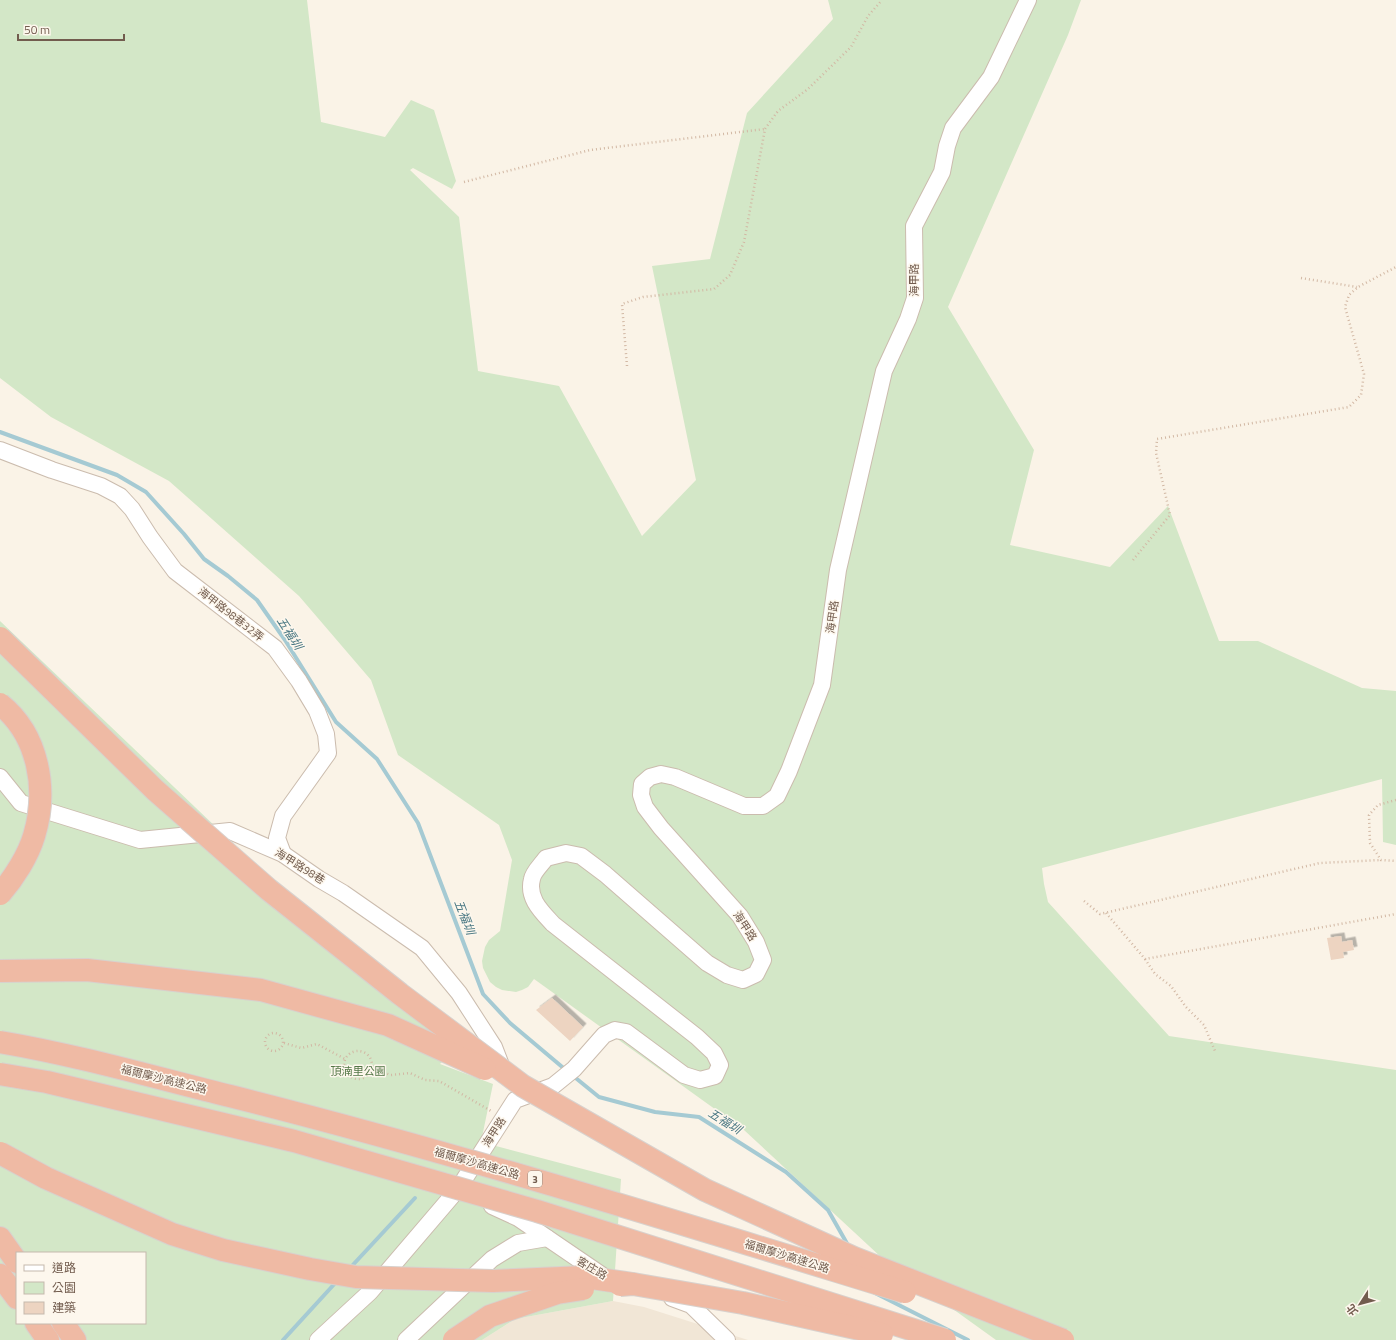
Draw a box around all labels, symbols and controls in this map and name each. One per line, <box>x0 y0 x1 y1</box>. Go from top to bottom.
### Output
scale bar <box>18 16 124 42</box>
text: 50 m <box>24 20 50 39</box>
street label: 海甲路 <box>906 264 922 297</box>
street label: 海甲路98巷32弄 <box>195 583 267 645</box>
street label: 海甲路 <box>822 600 842 634</box>
water label: 五福圳 <box>272 613 309 655</box>
street label: 海甲路98巷 <box>272 844 328 888</box>
water label: 五福圳 <box>450 897 481 939</box>
street label: 海甲路 <box>729 908 761 944</box>
street label: 福爾摩沙高速公路 <box>119 1061 209 1097</box>
park label: 頂湳里公園 <box>331 1063 386 1079</box>
water label: 五福圳 <box>705 1103 747 1140</box>
street label: 海甲路 <box>478 1114 510 1150</box>
street label: 福爾摩沙高速公路 <box>432 1143 522 1183</box>
road number: 3 <box>528 1171 542 1187</box>
street label: 福爾摩沙高速公路 <box>743 1235 831 1277</box>
legend <box>16 1252 146 1324</box>
street label: 客庄路 <box>574 1253 610 1283</box>
text: 道路 <box>52 1258 76 1277</box>
text: 公園 <box>52 1278 76 1297</box>
north arrow <box>1340 1284 1380 1324</box>
text: 建築 <box>52 1298 76 1317</box>
text: 北 <box>1342 1301 1362 1319</box>

